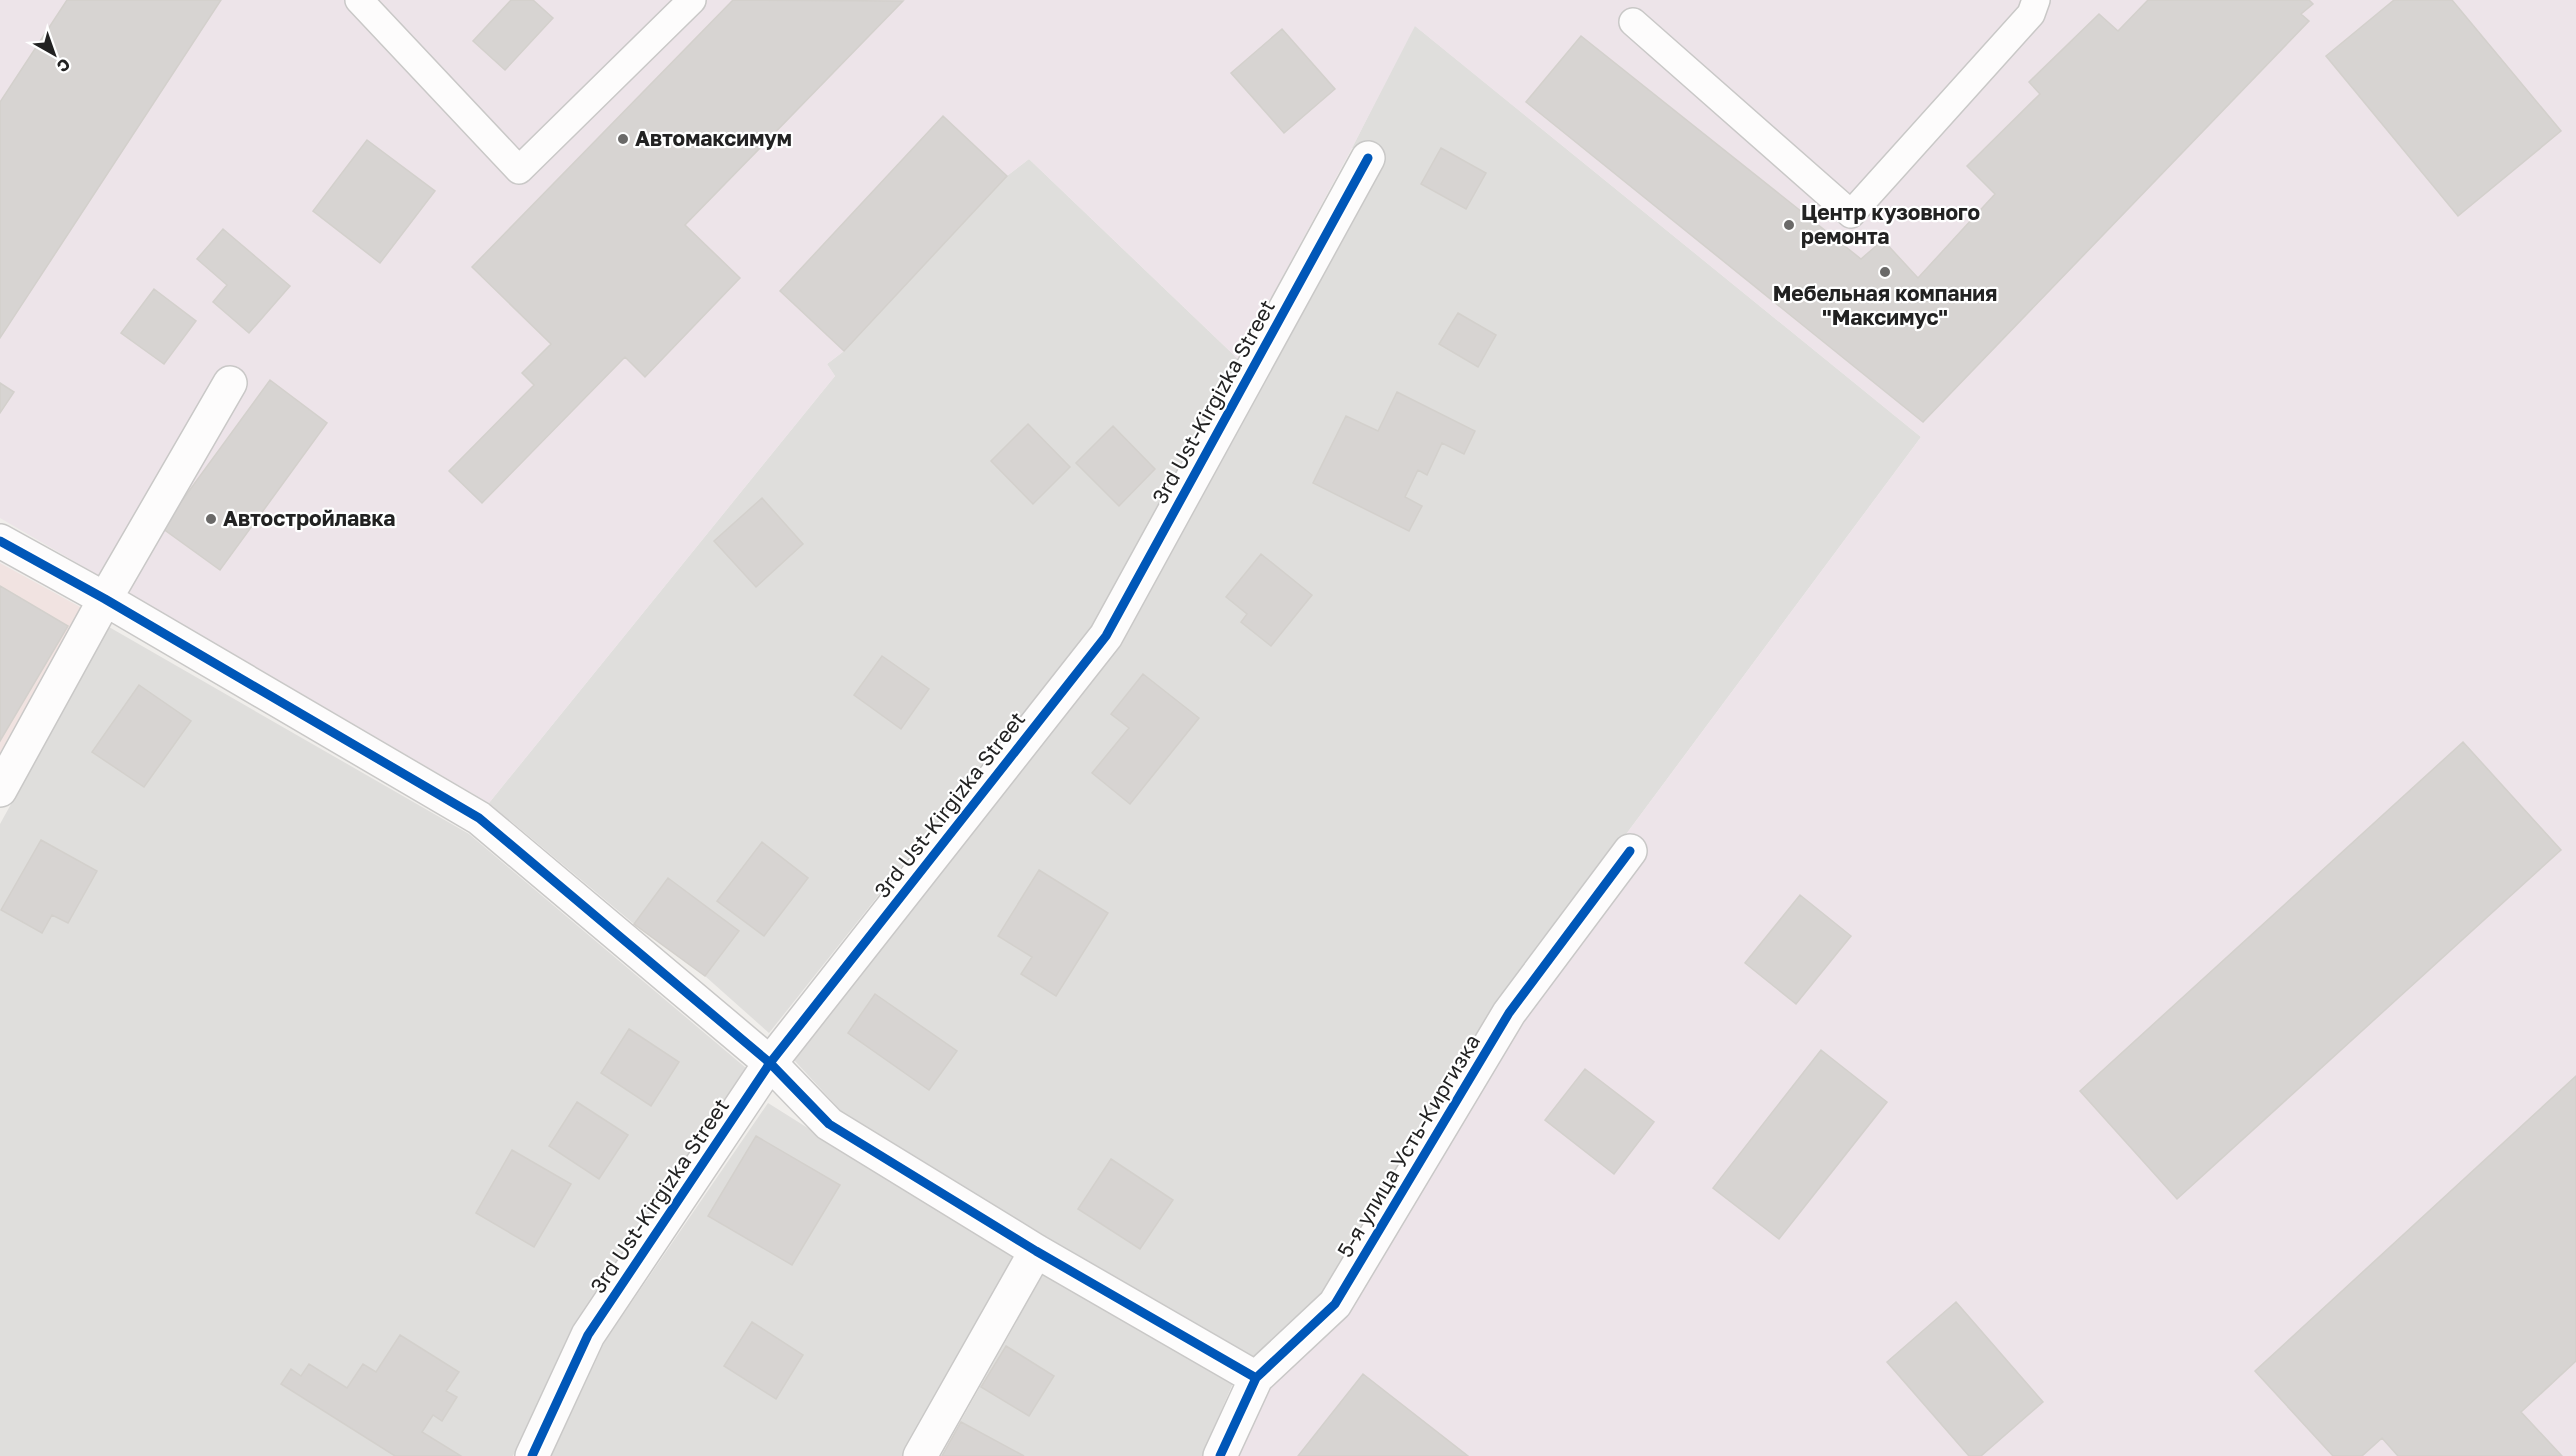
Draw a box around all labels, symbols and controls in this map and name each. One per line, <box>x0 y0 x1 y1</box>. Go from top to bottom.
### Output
north arrow <box>24 24 84 84</box>
text: С <box>53 54 74 77</box>
place label: Автомаксимум <box>635 125 792 151</box>
marker: Автомаксимум <box>616 132 630 146</box>
place label: Центр кузовного ремонта <box>1801 199 1980 249</box>
marker: Центр кузовного ремонта <box>1782 218 1796 232</box>
marker: Мебельная компания "Максимус" <box>1878 265 1892 279</box>
place label: Мебельная компания "Максимус" <box>1773 280 1997 330</box>
street label: 3rd Ust-Kirgizka Street <box>1146 295 1280 508</box>
place label: Автостройлавка <box>223 505 396 531</box>
marker: Автостройлавка <box>204 512 218 526</box>
street label: 3rd Ust-Kirgizka Street <box>868 706 1030 903</box>
street label: 5-я улица Усть-Киргизка <box>1331 1029 1485 1262</box>
street label: 3rd Ust-Kirgizka Street <box>584 1093 734 1298</box>

